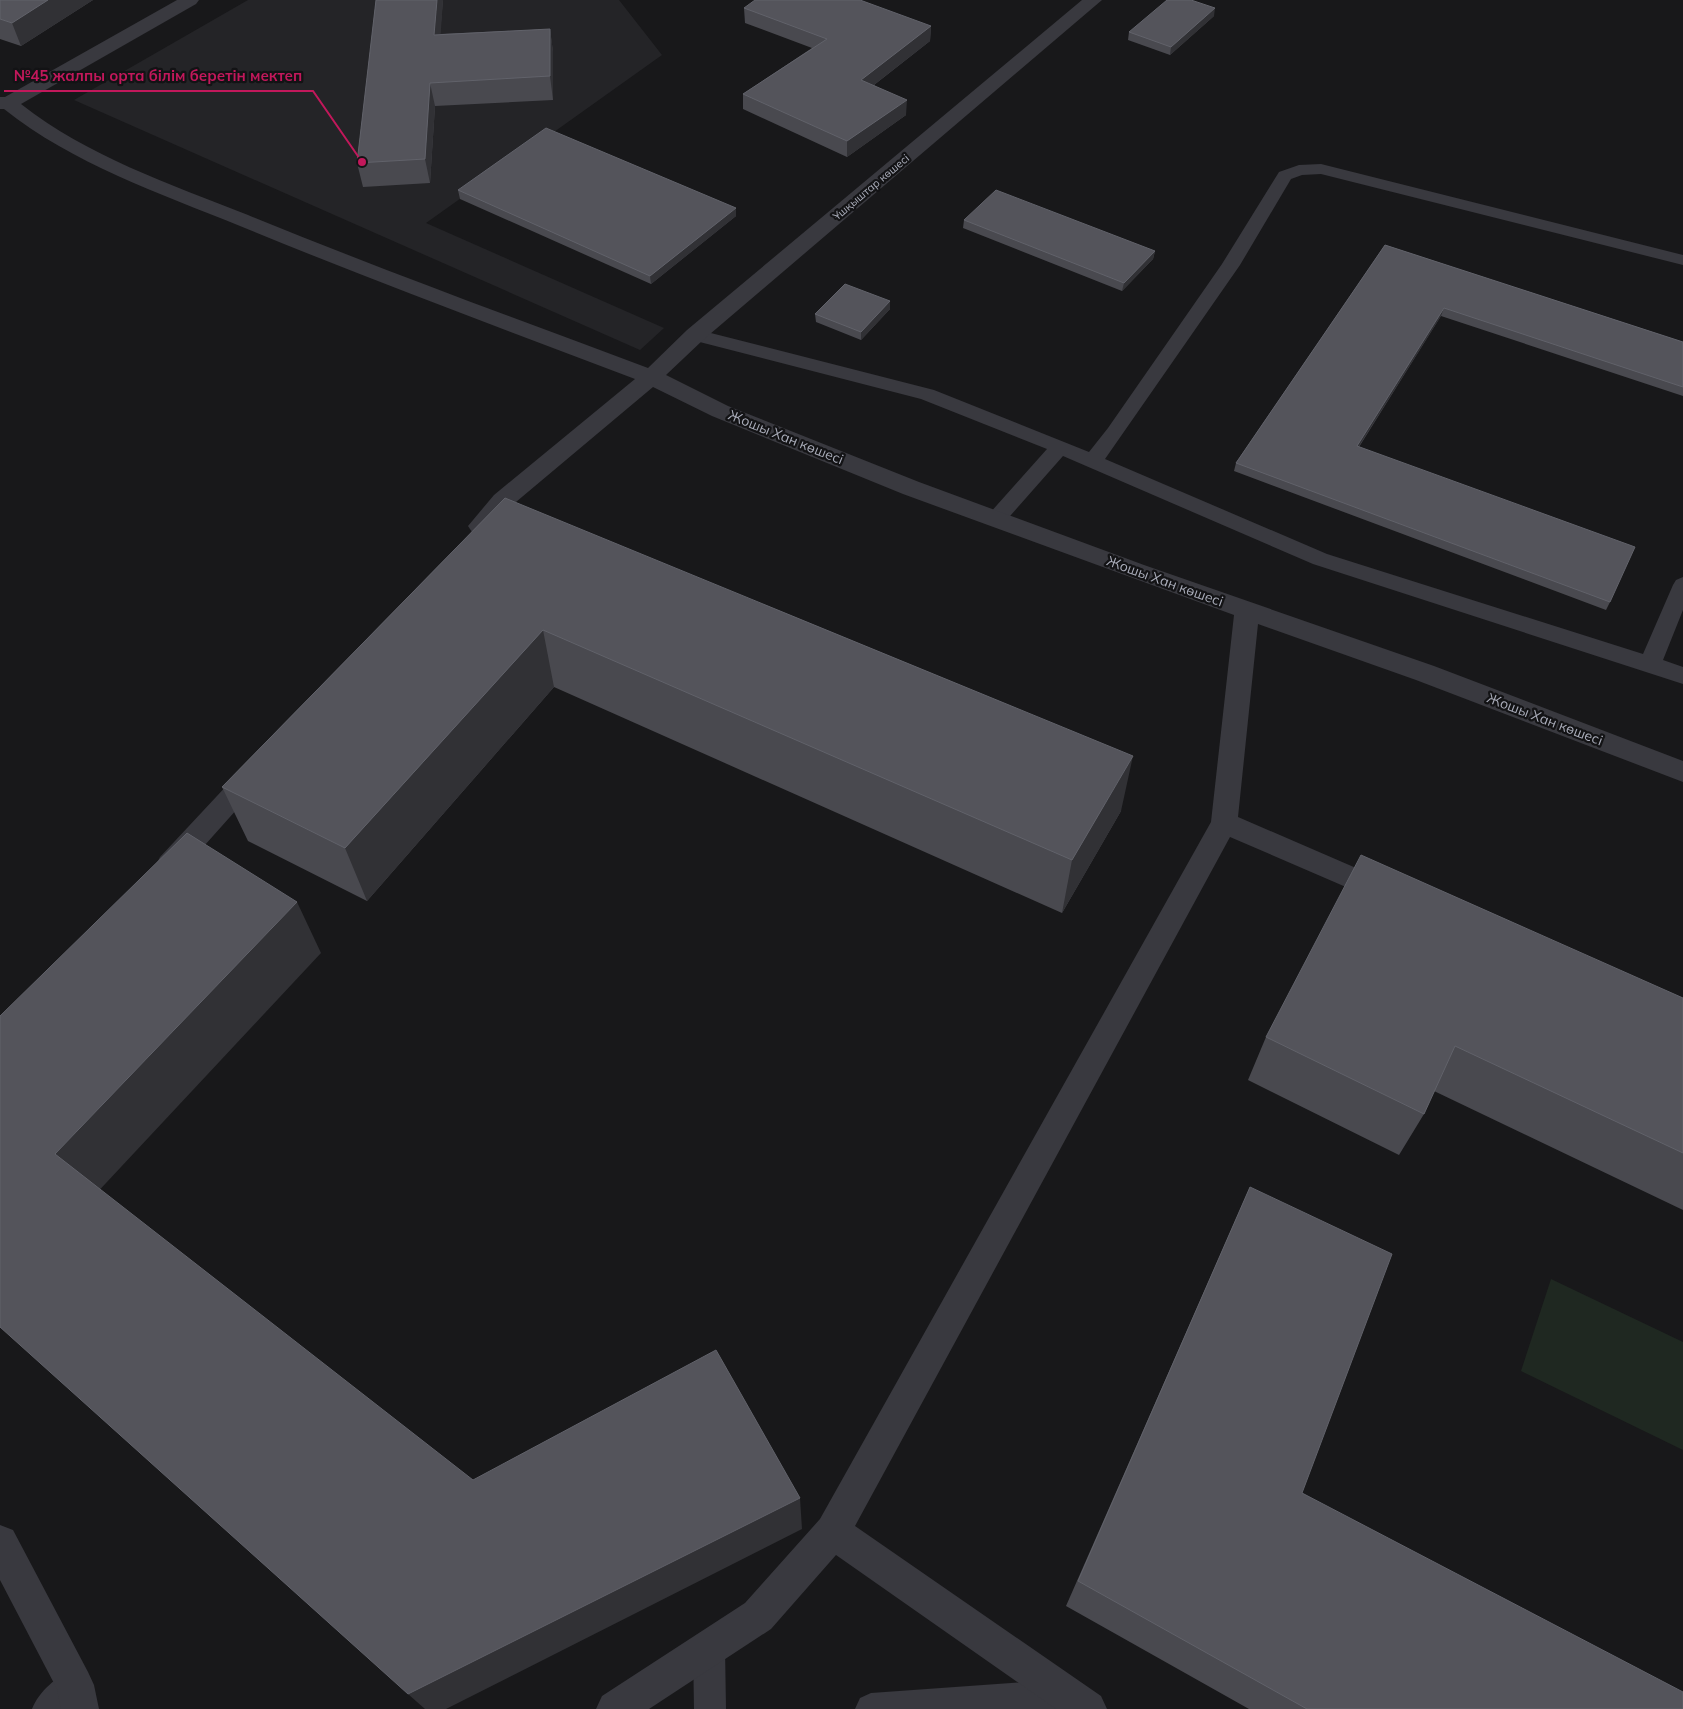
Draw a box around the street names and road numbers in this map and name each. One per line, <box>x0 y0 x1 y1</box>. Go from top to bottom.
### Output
street label: Ұшқыштар көшесі <box>829 151 912 224</box>
street label: Жошы Хан көшесі <box>726 406 846 468</box>
street label: Жошы Хан көшесі <box>1104 552 1226 610</box>
street label: Жошы Хан көшесі <box>1485 689 1605 749</box>

